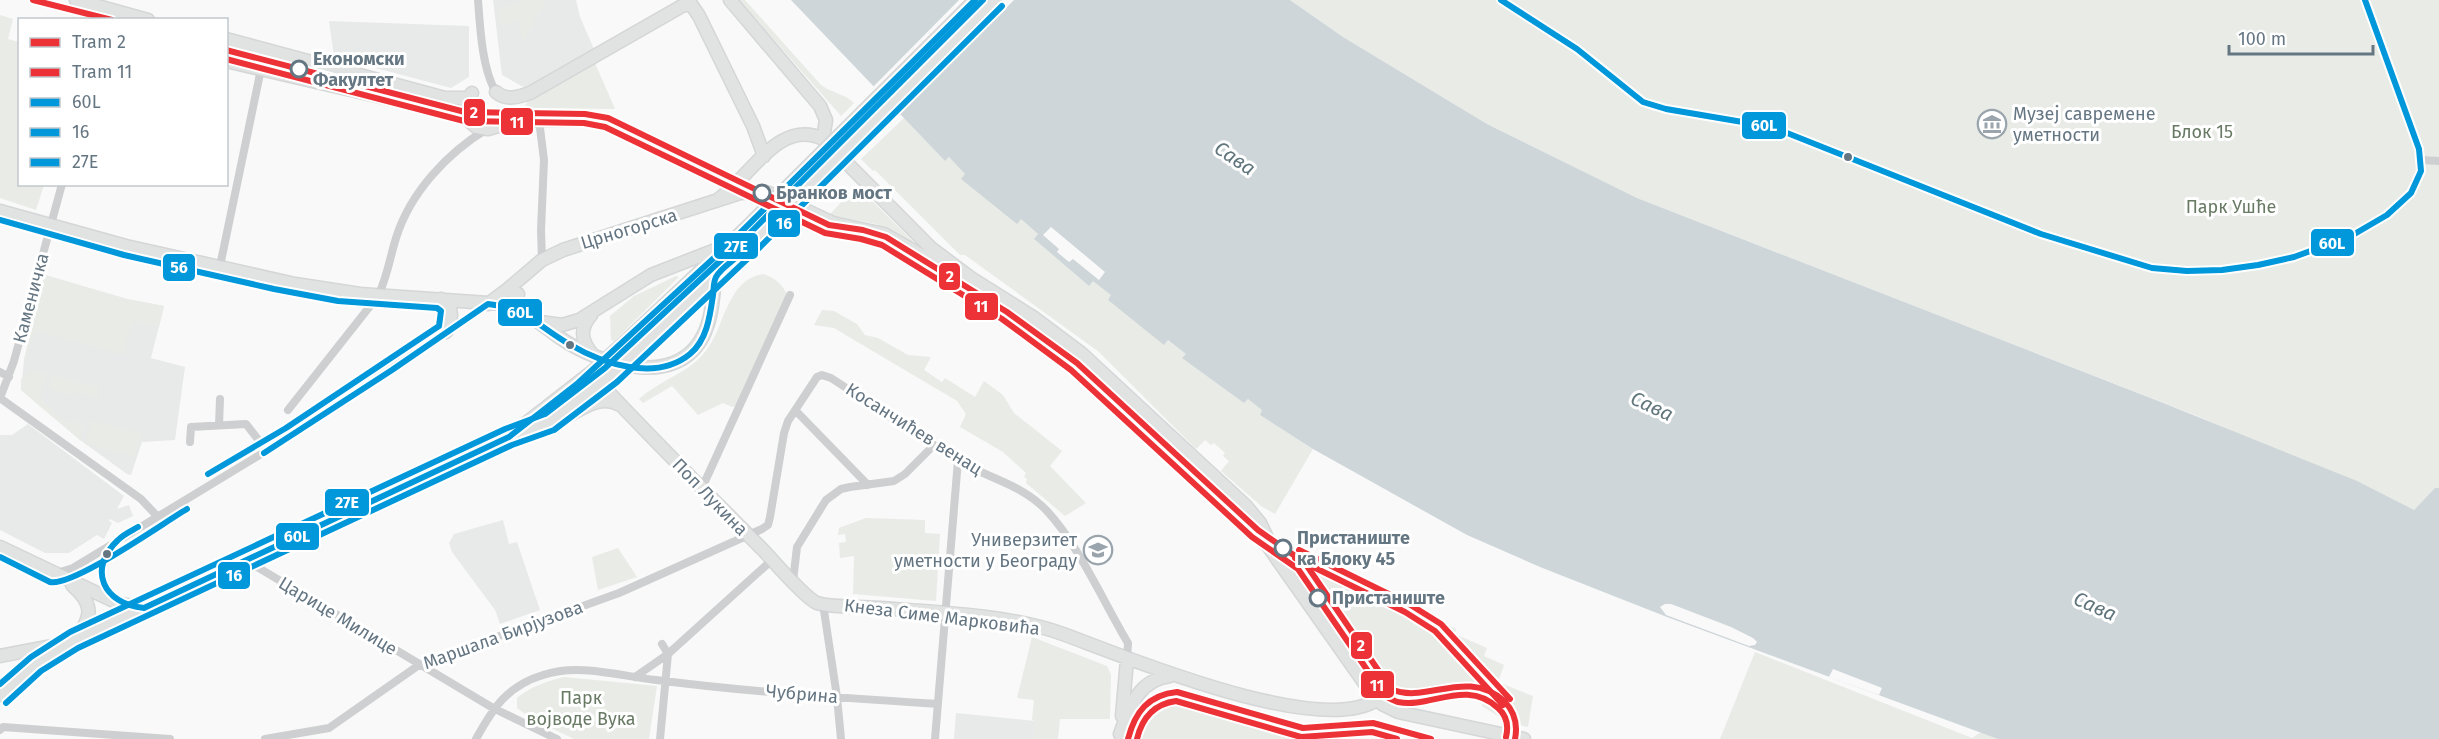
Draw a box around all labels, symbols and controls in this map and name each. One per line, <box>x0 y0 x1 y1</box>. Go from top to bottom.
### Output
legend <box>18 18 228 186</box>
scale bar <box>2229 18 2373 56</box>
text: 100 m <box>2238 28 2286 50</box>
text: Tram 2 <box>72 31 126 53</box>
place label: Економски Факултет <box>313 48 405 91</box>
marker: Економски Факултет <box>290 60 308 78</box>
text: Tram 11 <box>72 61 132 83</box>
text: 60L <box>72 91 101 113</box>
line badge: 2 <box>463 98 486 127</box>
text: 2 <box>470 103 478 122</box>
place label: Музеј савремене уметности <box>2013 103 2155 146</box>
line badge: 11 <box>500 107 534 136</box>
museum icon: Музеј савремене уметности <box>1976 108 2008 140</box>
line badge: 60L <box>1741 111 1787 140</box>
text: 11 <box>510 113 524 132</box>
text: 60L <box>1751 116 1777 135</box>
text: 16 <box>72 121 89 143</box>
park label: Блок 15 <box>2171 121 2233 143</box>
water label: Сава <box>1210 136 1260 180</box>
text: 27E <box>72 151 98 173</box>
unlabelled marker <box>1842 151 1854 163</box>
place label: Бранков мост <box>776 182 892 204</box>
marker: Бранков мост <box>753 184 771 202</box>
park label: Парк Ушће <box>2186 196 2276 218</box>
street label: Црногорска <box>578 204 680 254</box>
line badge: 16 <box>767 209 801 238</box>
text: 16 <box>776 214 792 233</box>
line badge: 60L <box>2310 228 2355 257</box>
line badge: 27E <box>713 232 759 260</box>
text: 60L <box>2319 234 2345 253</box>
text: 27E <box>724 237 748 256</box>
street label: Каменичка <box>8 251 54 345</box>
line badge: 56 <box>162 253 196 282</box>
text: 56 <box>170 258 188 277</box>
line badge: 2 <box>938 262 961 291</box>
text: 2 <box>946 267 954 286</box>
line badge: 11 <box>964 292 999 321</box>
text: 11 <box>974 297 988 316</box>
line badge: 60L <box>497 298 543 327</box>
text: 60L <box>507 303 533 322</box>
unlabelled marker <box>564 339 576 351</box>
street label: Косанчићев венац <box>842 378 987 480</box>
water label: Сава <box>1627 386 1677 426</box>
street label: Поп Лукина <box>668 454 752 540</box>
line badge: 27E <box>324 488 370 517</box>
text: 27E <box>335 493 359 512</box>
line badge: 60L <box>275 522 320 551</box>
text: 60L <box>284 527 310 546</box>
place label: Пристаниште ка Блоку 45 <box>1297 527 1410 570</box>
place label: Универзитет уметности у Београду <box>894 529 1078 572</box>
school or university icon: Универзитет уметности у Београду <box>1082 534 1114 566</box>
marker: Пристаниште ка Блоку 45 <box>1274 539 1292 557</box>
unlabelled marker <box>101 548 113 560</box>
line badge: 16 <box>217 561 251 590</box>
text: 16 <box>226 566 242 585</box>
street label: Царице Милице <box>275 572 401 660</box>
water label: Сава <box>2070 586 2120 626</box>
place label: Пристаниште <box>1332 587 1445 609</box>
marker: Пристаниште <box>1309 589 1327 607</box>
street label: Кнеза Симе Марковића <box>843 594 1041 640</box>
street label: Маршала Бирјузова <box>420 596 586 674</box>
line badge: 2 <box>1350 631 1373 660</box>
text: 2 <box>1357 636 1365 655</box>
line badge: 11 <box>1360 670 1395 699</box>
text: 11 <box>1370 676 1384 695</box>
street label: Чубрина <box>765 680 839 708</box>
park label: Парк војводе Вука <box>526 687 636 730</box>

